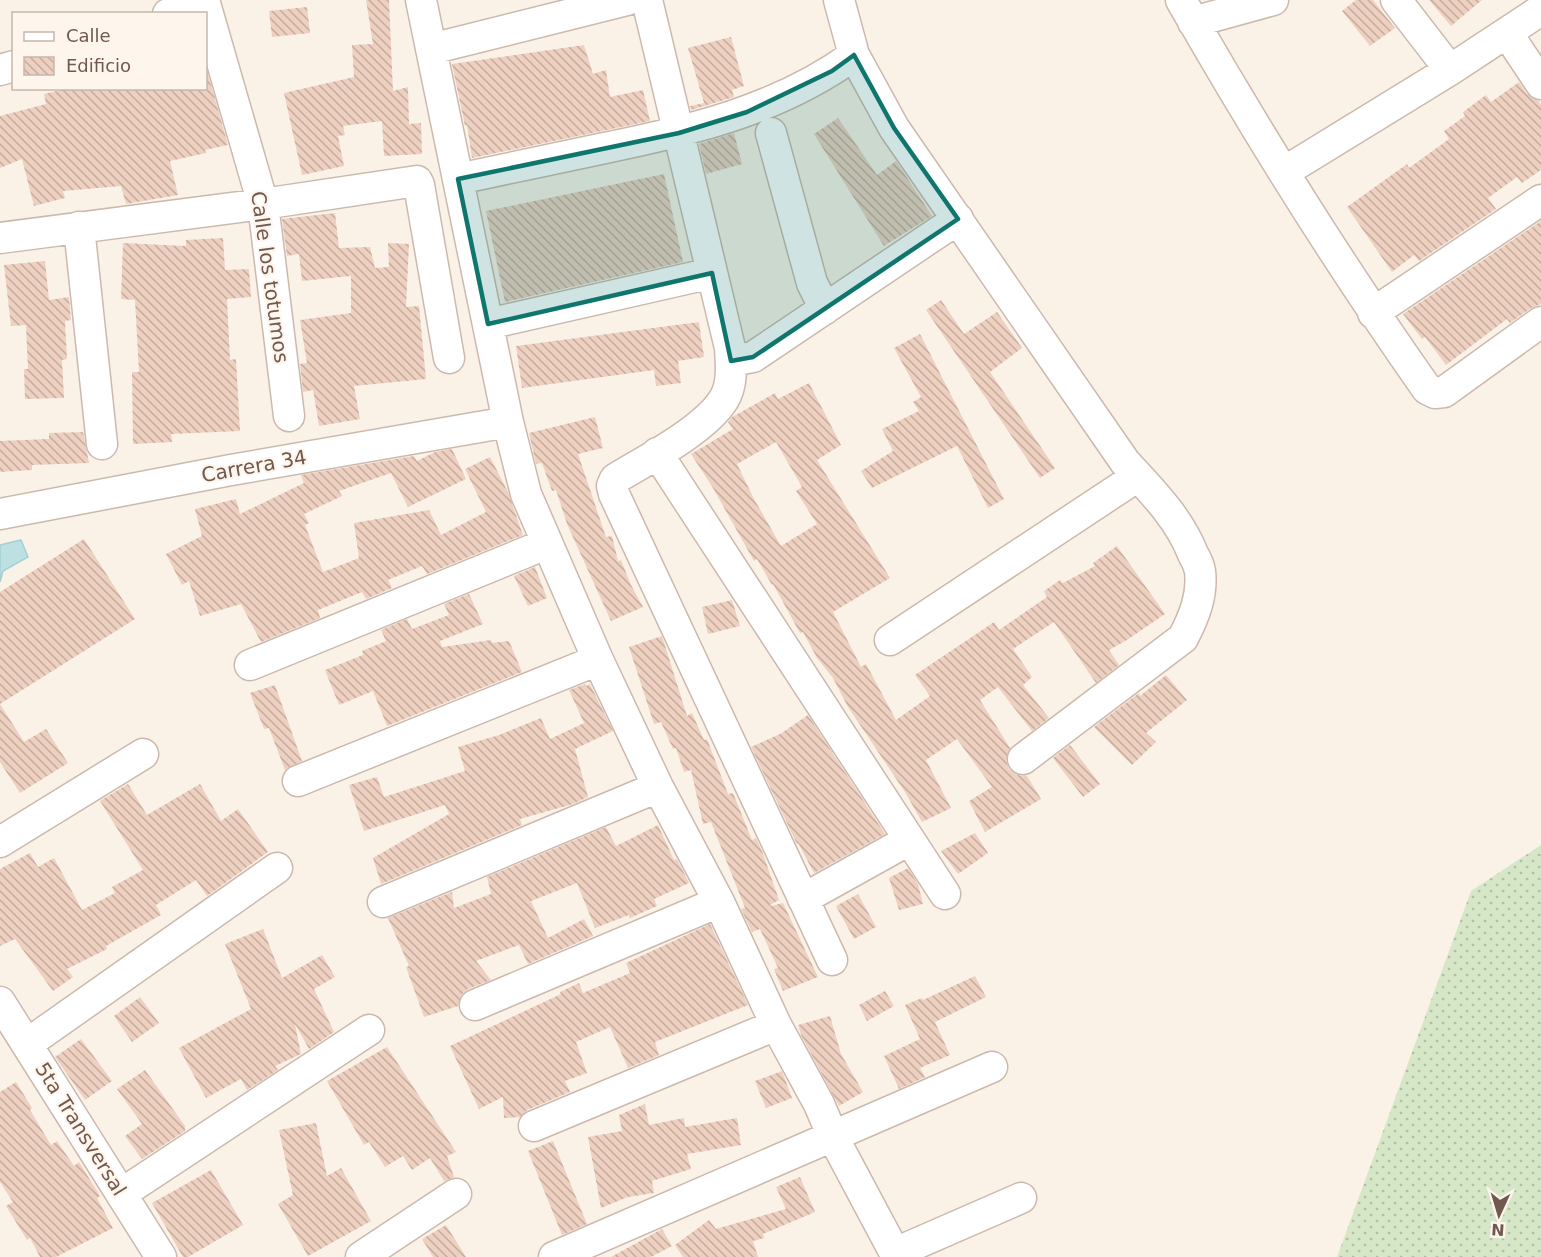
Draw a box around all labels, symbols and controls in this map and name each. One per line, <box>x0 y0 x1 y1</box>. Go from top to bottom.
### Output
legend <box>12 12 207 90</box>
text: Calle <box>66 25 111 46</box>
text: Edificio <box>66 55 131 76</box>
street label: Calle los totumos <box>246 190 294 364</box>
street label: Carrera 34 <box>199 445 309 487</box>
street label: 5ta Transversal <box>30 1058 132 1200</box>
north arrow <box>1469 1185 1529 1245</box>
text: N <box>1491 1220 1505 1239</box>

